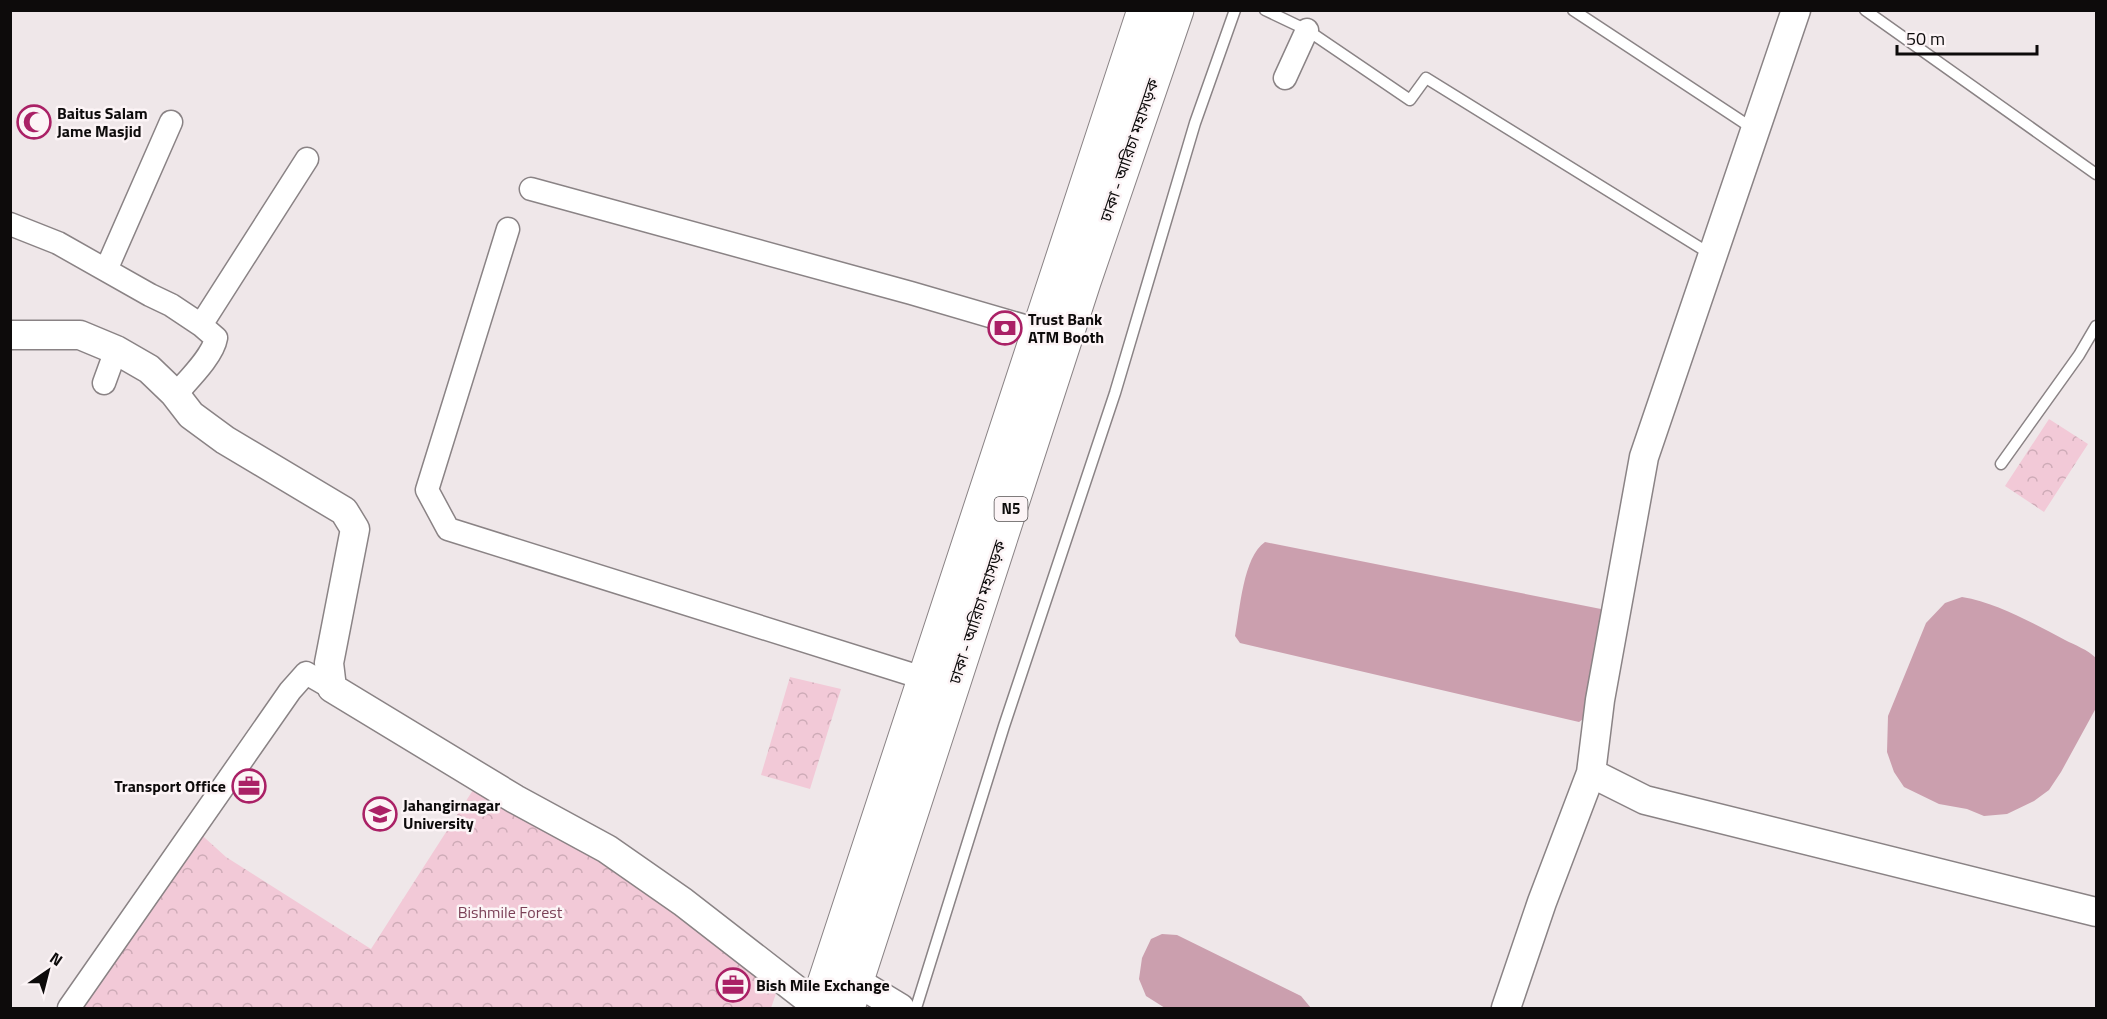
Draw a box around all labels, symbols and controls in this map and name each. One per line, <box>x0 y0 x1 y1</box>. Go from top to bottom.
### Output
scale bar <box>1897 18 2036 56</box>
text: 50 m <box>1906 25 1945 52</box>
street label: ঢাকা - আরিচা মহাসড়ক <box>1093 74 1165 226</box>
place label: Baitus Salam Jame Masjid <box>57 101 148 143</box>
mosque icon: Baitus Salam Jame Masjid <box>16 104 52 140</box>
place label: Trust Bank ATM Booth <box>1028 307 1104 349</box>
bank icon: Trust Bank ATM Booth <box>987 310 1023 346</box>
road number: N5 <box>994 497 1028 521</box>
street label: ঢাকা - আরিচা মহাসড়ক <box>942 536 1012 688</box>
office icon: Transport Office <box>231 768 267 804</box>
place label: Transport Office <box>114 774 226 798</box>
place label: Jahangirnagar University <box>403 793 500 835</box>
school or university icon: Jahangirnagar University <box>362 796 398 832</box>
park label: Bishmile Forest <box>458 900 563 924</box>
north arrow <box>18 941 78 1001</box>
text: N <box>45 946 68 972</box>
office icon: Bish Mile Exchange <box>715 967 751 1003</box>
place label: Bish Mile Exchange <box>756 973 890 997</box>

